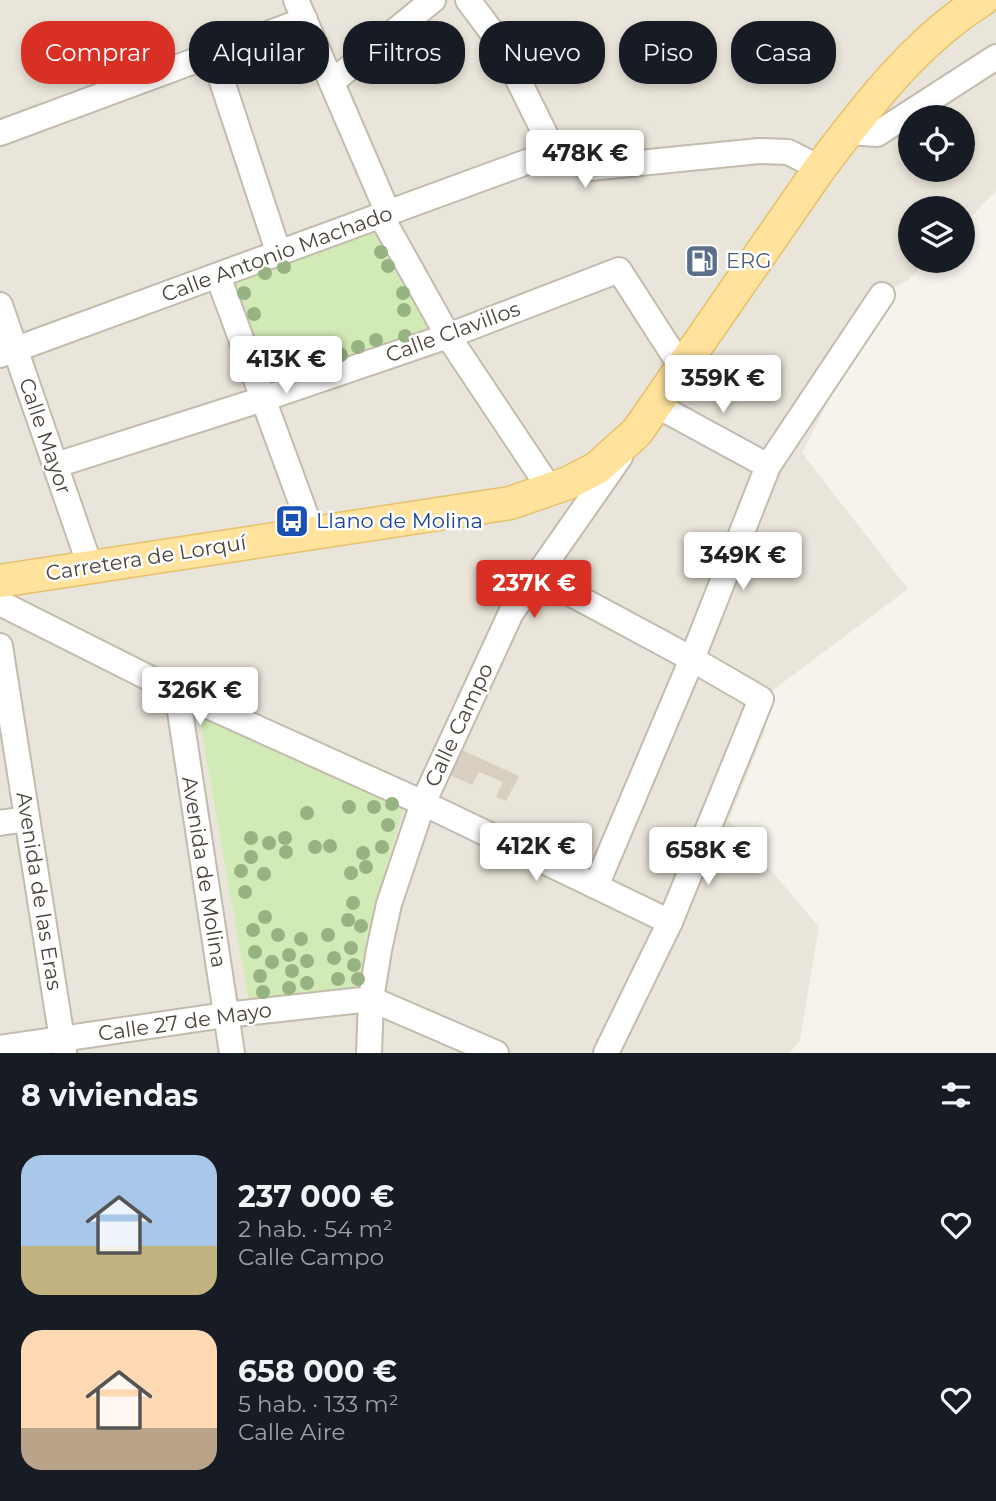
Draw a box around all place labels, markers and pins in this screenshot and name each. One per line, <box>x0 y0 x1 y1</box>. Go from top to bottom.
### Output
pin: 478K € <box>528 130 642 190</box>
fuel station icon: ERG <box>683 242 721 280</box>
place label: ERG <box>726 248 771 273</box>
pin: 413K € <box>229 336 343 396</box>
pin: 359K € <box>666 356 780 415</box>
bus stop icon: Llano de Molina <box>273 502 311 540</box>
place label: Llano de Molina <box>316 508 483 533</box>
pin: 349K € <box>686 532 800 592</box>
pin: 237K € <box>477 560 591 620</box>
pin: 326K € <box>143 668 257 727</box>
pin: 412K € <box>479 824 593 883</box>
pin: 658K € <box>651 828 765 887</box>

